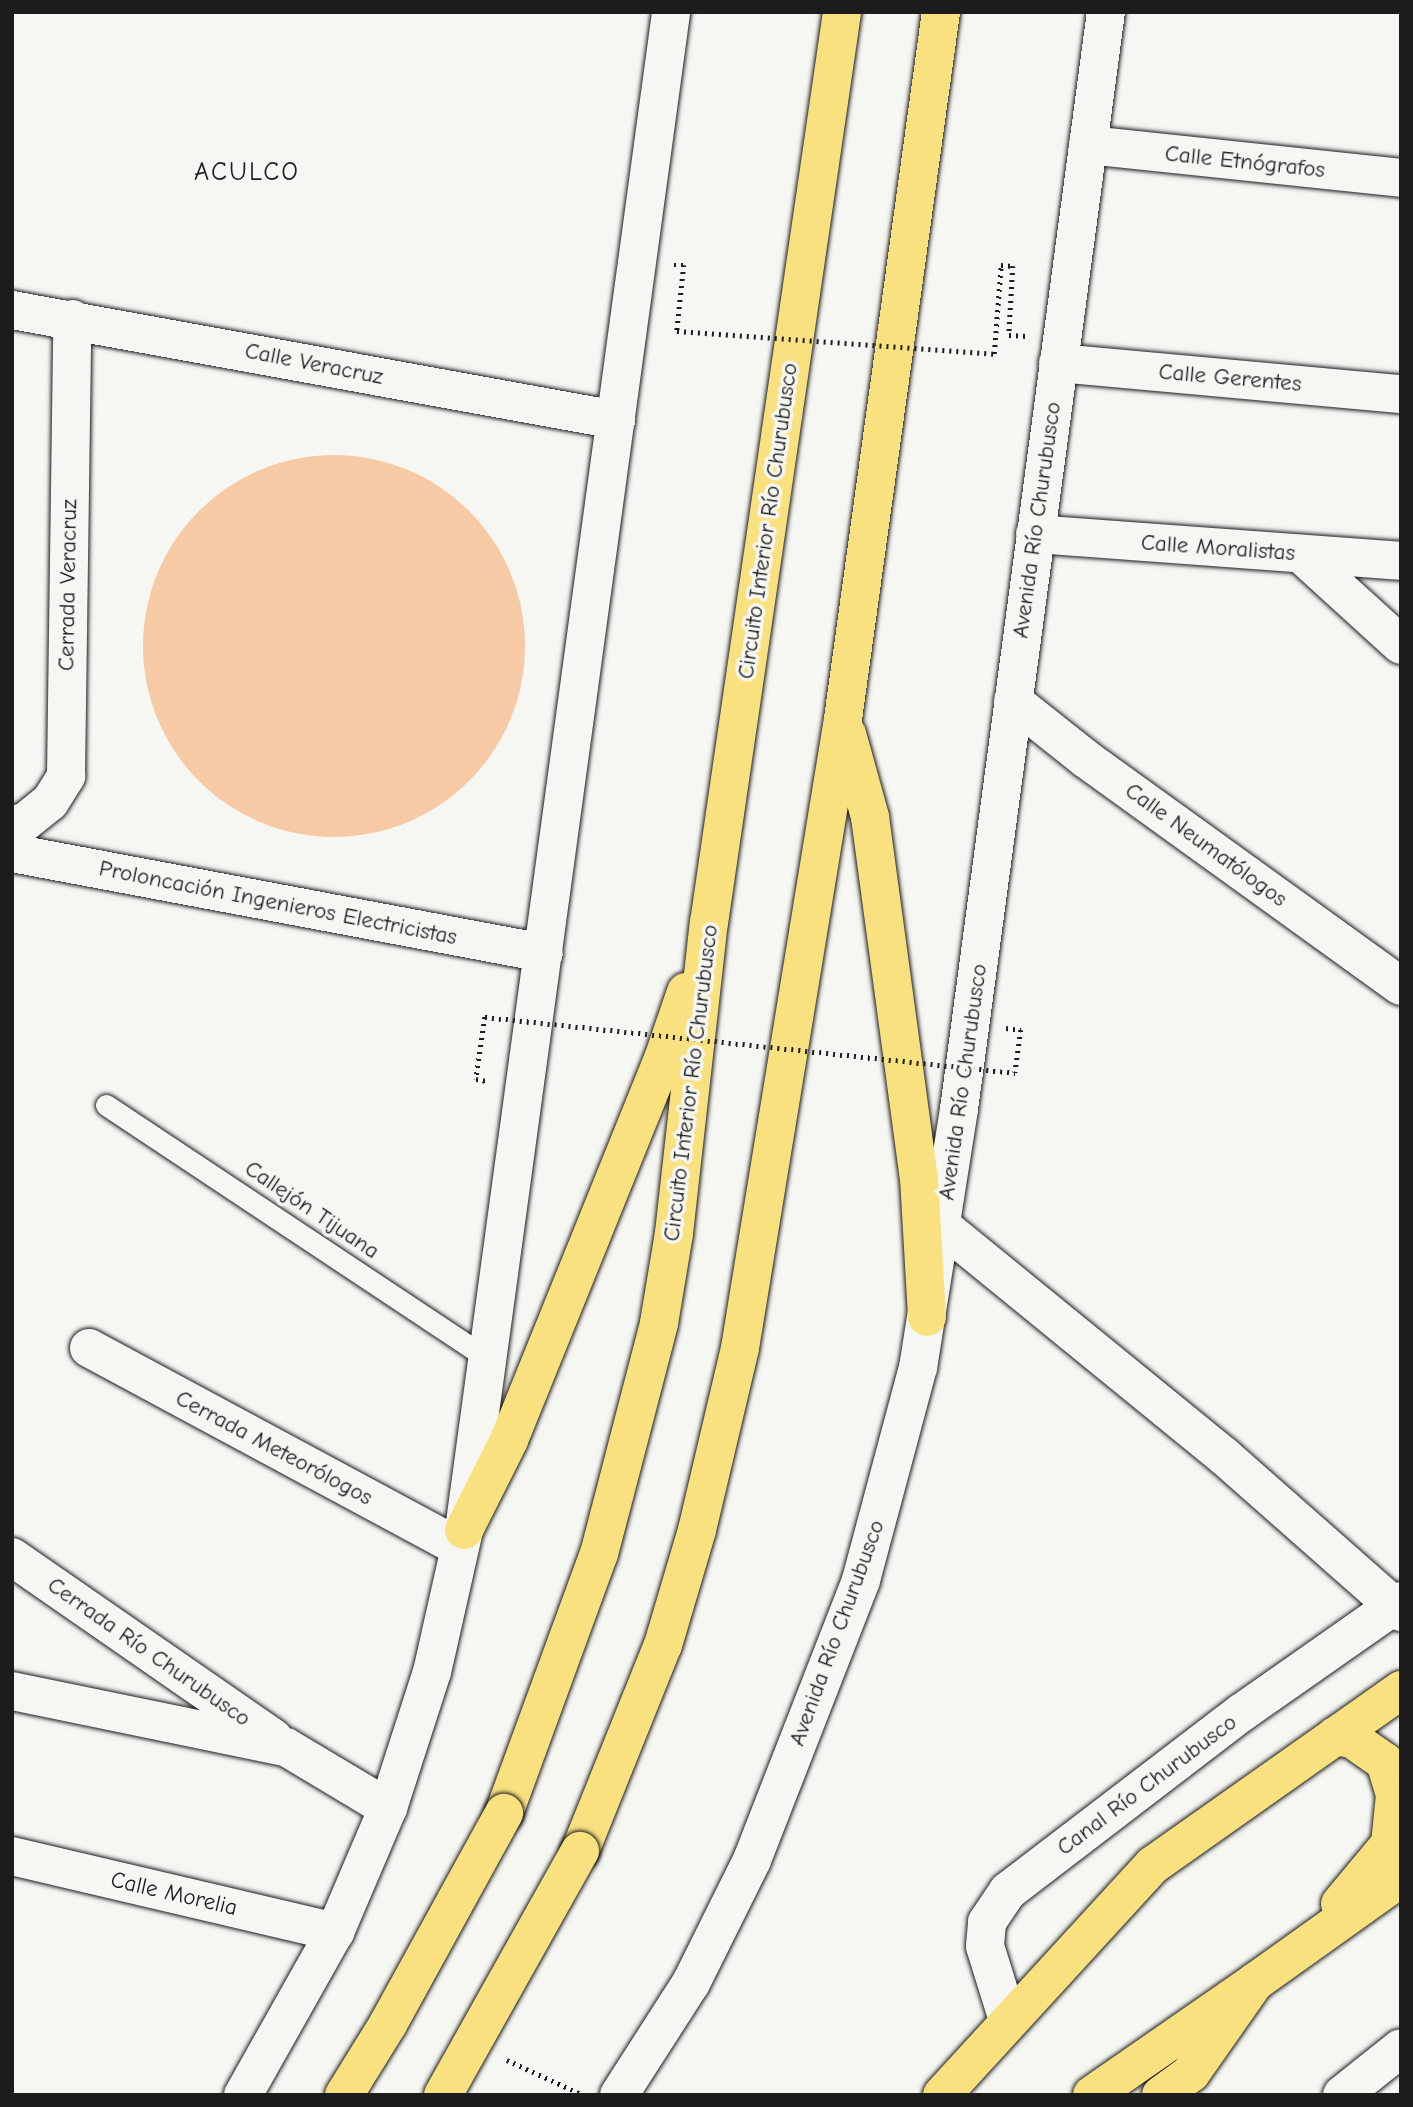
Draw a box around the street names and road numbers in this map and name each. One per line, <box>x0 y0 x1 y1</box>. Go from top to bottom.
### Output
street label: Calle Etnógrafos <box>1164 140 1326 184</box>
street label: Calle Veracruz <box>243 337 385 391</box>
street label: Calle Gerentes <box>1157 358 1303 398</box>
street label: Circuito Interior Río Churubusco <box>732 361 804 681</box>
street label: Avenida Río Churubusco <box>1007 400 1067 640</box>
street label: Cerrada Veracruz <box>53 499 83 671</box>
street label: Calle Moralistas <box>1140 529 1296 567</box>
street label: Calle Neumatólogos <box>1120 777 1292 913</box>
street label: Proloncación Ingenieros Electricistas <box>97 855 459 951</box>
street label: Circuito Interior Río Churubusco <box>658 923 724 1243</box>
street label: Avenida Río Churubusco <box>933 962 993 1202</box>
street label: Callejón Tijuana <box>239 1155 385 1265</box>
street label: Cerrada Meteorólogos <box>171 1384 377 1512</box>
street label: Avenida Río Churubusco <box>783 1516 891 1750</box>
street label: Cerrada Río Churubusco <box>42 1571 256 1733</box>
street label: Canal Río Churubusco <box>1052 1708 1242 1862</box>
street label: Calle Morelia <box>108 1866 240 1922</box>

